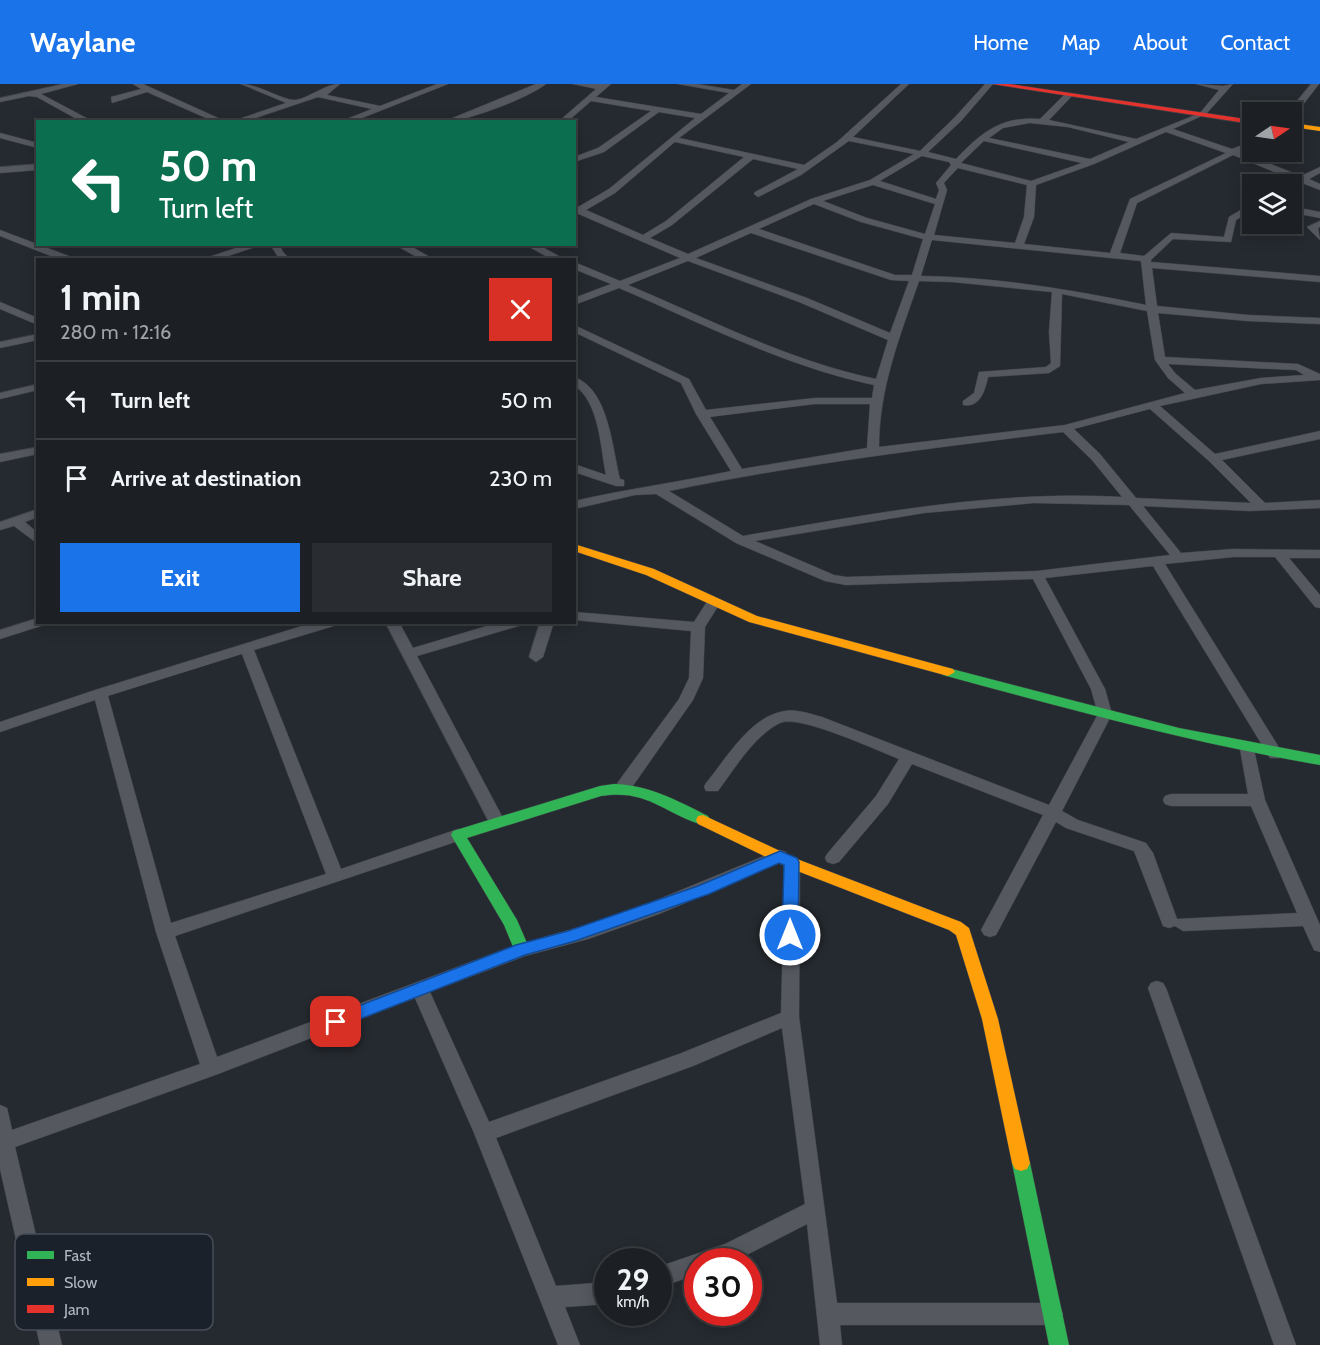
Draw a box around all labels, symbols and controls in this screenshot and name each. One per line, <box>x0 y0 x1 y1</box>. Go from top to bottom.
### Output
text: Waylane <box>30 25 136 59</box>
text: Home <box>973 30 1029 55</box>
text: Map <box>1062 30 1100 55</box>
text: About <box>1133 30 1187 55</box>
text: Contact <box>1220 30 1290 55</box>
north arrow <box>1242 102 1302 162</box>
map controls <box>1242 102 1302 234</box>
text: 50 m <box>159 140 257 192</box>
icon: left <box>60 144 138 222</box>
button: layers <box>1242 174 1302 234</box>
text: Turn left <box>159 192 253 225</box>
text: 1 min <box>60 275 141 319</box>
button: close <box>489 278 552 341</box>
text: 280 m · 12:16 <box>60 320 171 344</box>
icon: left <box>60 384 93 417</box>
text: Turn left <box>111 387 190 414</box>
text: 50 m <box>500 387 552 414</box>
icon: arrive <box>60 462 93 495</box>
text: Arrive at destination <box>111 465 301 492</box>
text: 230 m <box>489 465 552 492</box>
button: Exit <box>60 543 300 612</box>
button: Share <box>312 543 552 612</box>
position arrow <box>758 903 822 967</box>
pin <box>310 996 361 1047</box>
icon: arrive <box>319 1005 352 1038</box>
legend <box>15 1234 213 1330</box>
text: Fast <box>64 1246 92 1265</box>
speed limit sign: 30 <box>684 1248 762 1326</box>
text: 29 <box>617 1261 649 1298</box>
text: Slow <box>64 1273 98 1292</box>
text: km/h <box>617 1293 649 1311</box>
text: Jam <box>63 1300 90 1319</box>

